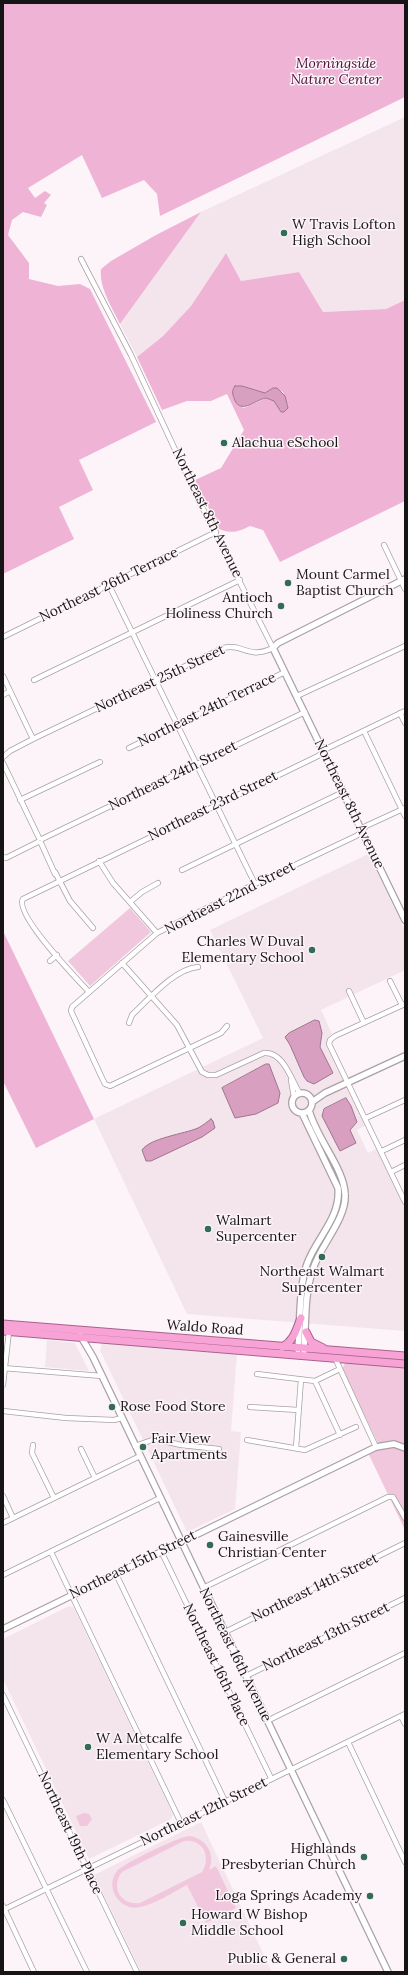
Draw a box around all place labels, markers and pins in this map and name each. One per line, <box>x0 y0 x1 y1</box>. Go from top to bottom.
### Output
place label: W Travis Lofton High School <box>292 217 396 250</box>
marker: W Travis Lofton High School <box>279 228 289 238</box>
place label: Alachua eSchool <box>232 435 338 451</box>
marker: Alachua eSchool <box>219 438 229 448</box>
place label: Mount Carmel Baptist Church <box>296 567 394 600</box>
marker: Mount Carmel Baptist Church <box>283 578 293 588</box>
place label: Antioch Holiness Church <box>165 590 273 622</box>
marker: Antioch Holiness Church <box>276 601 286 611</box>
place label: Charles W Duval Elementary School <box>181 934 304 966</box>
marker: Charles W Duval Elementary School <box>307 945 317 955</box>
place label: Walmart Supercenter <box>216 1213 297 1246</box>
marker: Walmart Supercenter <box>203 1224 213 1234</box>
marker: Northeast Walmart Supercenter <box>317 1252 327 1262</box>
place label: Northeast Walmart Supercenter <box>260 1264 384 1296</box>
place label: Rose Food Store <box>120 1399 226 1415</box>
marker: Rose Food Store <box>107 1402 117 1412</box>
place label: Fair View Apartments <box>151 1431 227 1464</box>
marker: Fair View Apartments <box>138 1442 148 1452</box>
place label: Gainesville Christian Center <box>218 1529 326 1562</box>
marker: Gainesville Christian Center <box>205 1540 215 1550</box>
place label: W A Metcalfe Elementary School <box>96 1731 219 1764</box>
marker: W A Metcalfe Elementary School <box>83 1742 93 1752</box>
place label: Highlands Presbyterian Church <box>221 1841 356 1874</box>
marker: Highlands Presbyterian Church <box>359 1852 369 1862</box>
place label: Loga Springs Academy <box>215 1888 362 1904</box>
marker: Loga Springs Academy <box>365 1891 375 1901</box>
place label: Howard W Bishop Middle School <box>191 1907 308 1940</box>
marker: Howard W Bishop Middle School <box>178 1918 188 1928</box>
place label: Public & General <box>227 1951 336 1967</box>
marker: Public & General <box>339 1954 349 1964</box>

